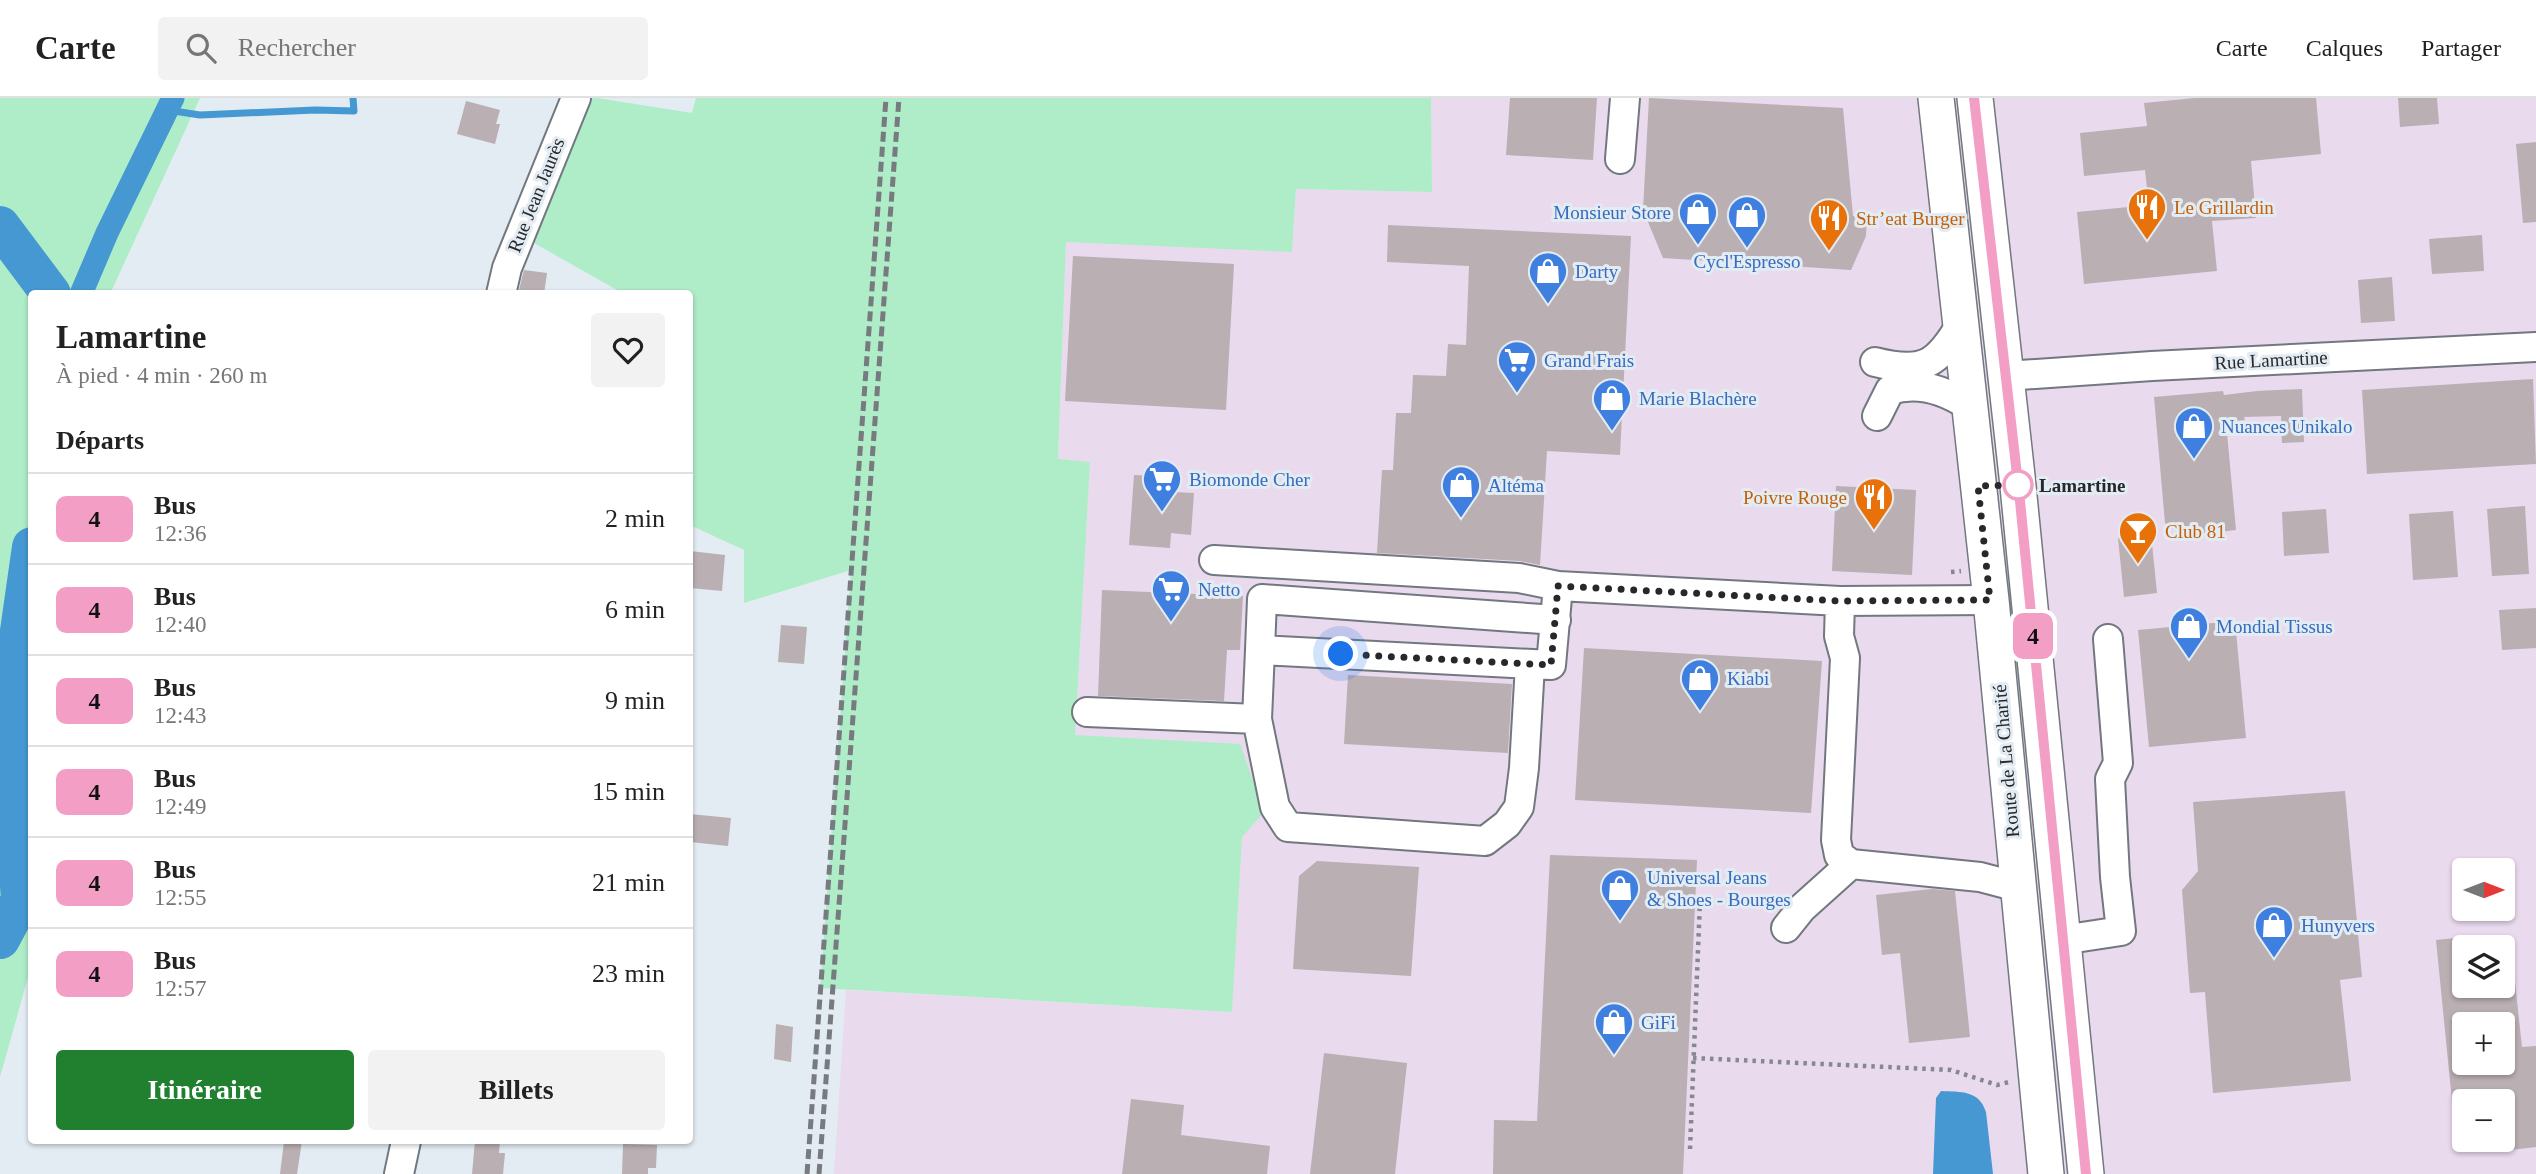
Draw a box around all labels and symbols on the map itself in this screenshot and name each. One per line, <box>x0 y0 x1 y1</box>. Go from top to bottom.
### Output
street label: Rue Jean Jaurès <box>504 135 568 255</box>
restaurant icon: Le Grillardin <box>2126 186 2168 241</box>
shop icon: Monsieur Store <box>1677 191 1719 246</box>
shop icon: Cycl'Espresso <box>1726 194 1768 249</box>
restaurant icon: Str’eat Burger <box>1808 197 1850 252</box>
place label: Le Grillardin <box>2174 197 2274 218</box>
place label: Monsieur Store <box>1553 202 1671 223</box>
place label: Str’eat Burger <box>1856 208 1965 229</box>
shop icon: Darty <box>1527 250 1569 305</box>
place label: Cycl'Espresso <box>1694 251 1800 272</box>
place label: Darty <box>1575 261 1619 282</box>
supermarket icon: Grand Frais <box>1496 339 1538 394</box>
street label: Rue Lamartine <box>2214 347 2328 373</box>
place label: Grand Frais <box>1544 350 1634 371</box>
shop icon: Marie Blachère <box>1591 377 1633 432</box>
place label: Marie Blachère <box>1639 388 1757 409</box>
shop icon: Nuances Unikalo <box>2173 405 2215 460</box>
place label: Nuances Unikalo <box>2221 416 2352 437</box>
supermarket icon: Biomonde Cher <box>1141 458 1183 513</box>
shop icon: Altéma <box>1440 464 1482 519</box>
place label: Biomonde Cher <box>1189 469 1311 490</box>
marker: Lamartine <box>2003 470 2033 500</box>
place label: Altéma <box>1488 475 1544 496</box>
place label: Lamartine <box>2039 475 2126 496</box>
restaurant icon: Poivre Rouge <box>1853 476 1895 531</box>
place label: Poivre Rouge <box>1743 487 1847 508</box>
bar icon: Club 81 <box>2117 510 2159 565</box>
place label: Club 81 <box>2165 521 2226 542</box>
supermarket icon: Netto <box>1150 568 1192 623</box>
place label: Netto <box>1198 579 1240 600</box>
shop icon: Mondial Tissus <box>2168 605 2210 660</box>
line badge: 4 <box>2010 613 2056 659</box>
place label: Mondial Tissus <box>2216 616 2333 637</box>
your location <box>1323 636 1358 671</box>
shop icon: Kiabi <box>1679 657 1721 712</box>
place label: Kiabi <box>1727 668 1769 689</box>
street label: Route de La Charité <box>1989 684 2023 838</box>
north arrow <box>2452 858 2515 920</box>
shop icon: Universal Jeans & Shoes - Bourges <box>1599 867 1641 922</box>
place label: Universal Jeans & Shoes - Bourges <box>1647 867 1791 910</box>
shop icon: Hunyvers <box>2253 904 2295 959</box>
place label: Hunyvers <box>2301 915 2375 936</box>
shop icon: GiFi <box>1593 1001 1635 1056</box>
place label: GiFi <box>1641 1012 1676 1033</box>

